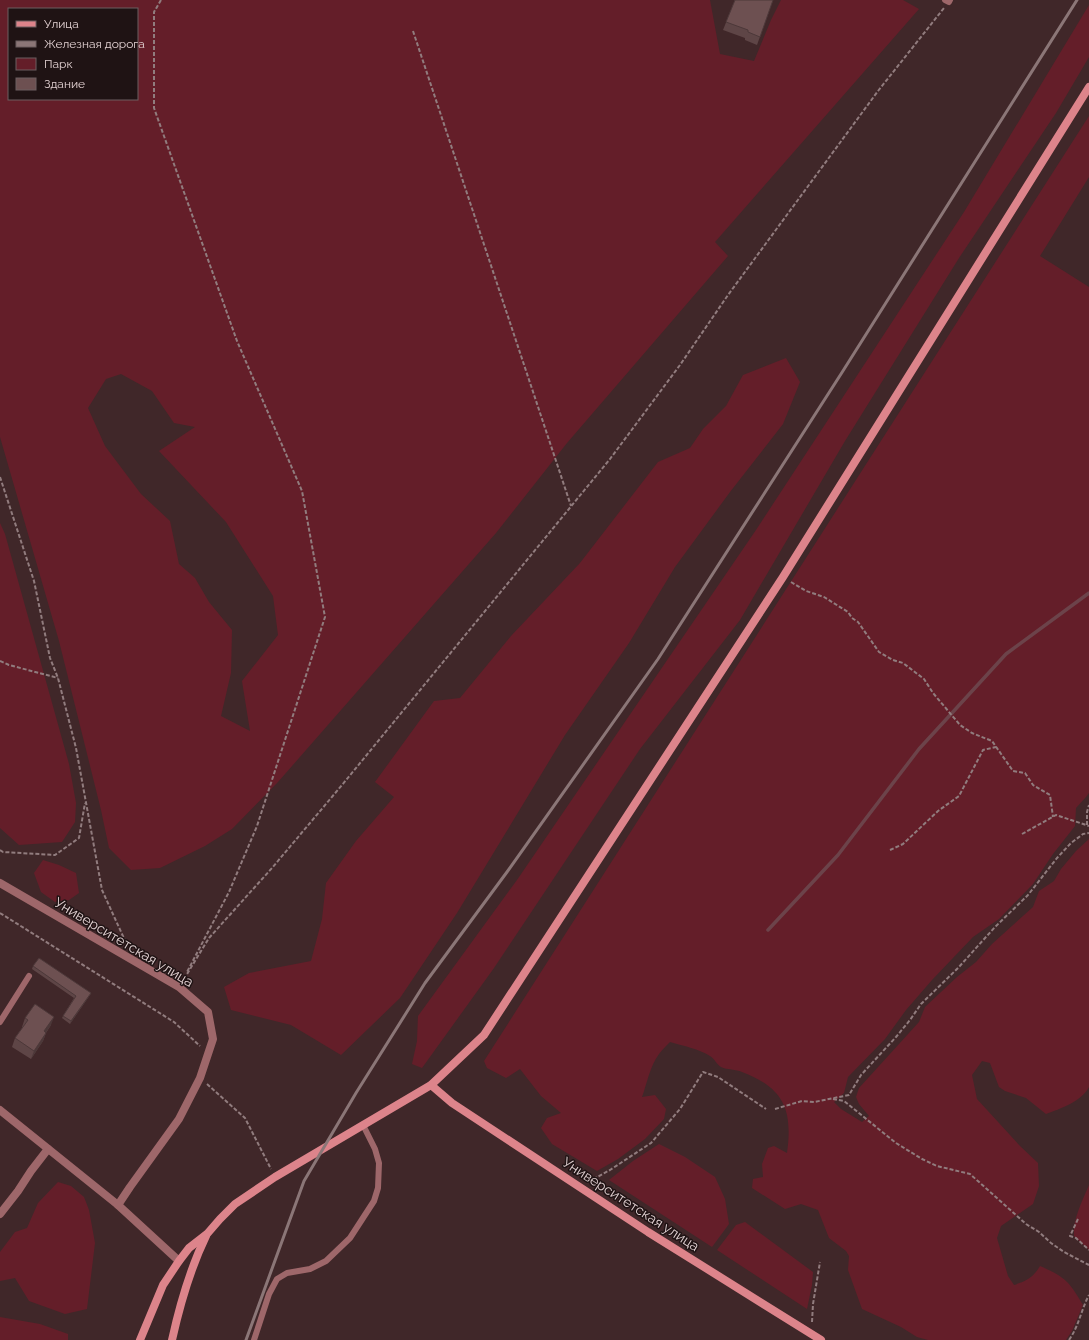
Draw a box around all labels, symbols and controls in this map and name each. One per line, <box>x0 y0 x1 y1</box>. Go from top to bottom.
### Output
legend <box>8 8 138 100</box>
text: Улица <box>44 17 79 31</box>
text: Железная дорога <box>44 37 145 51</box>
text: Парк <box>44 57 73 71</box>
text: Здание <box>44 77 85 91</box>
street label: Университетская улица <box>51 894 197 990</box>
street label: Университетская улица <box>560 1154 702 1254</box>

